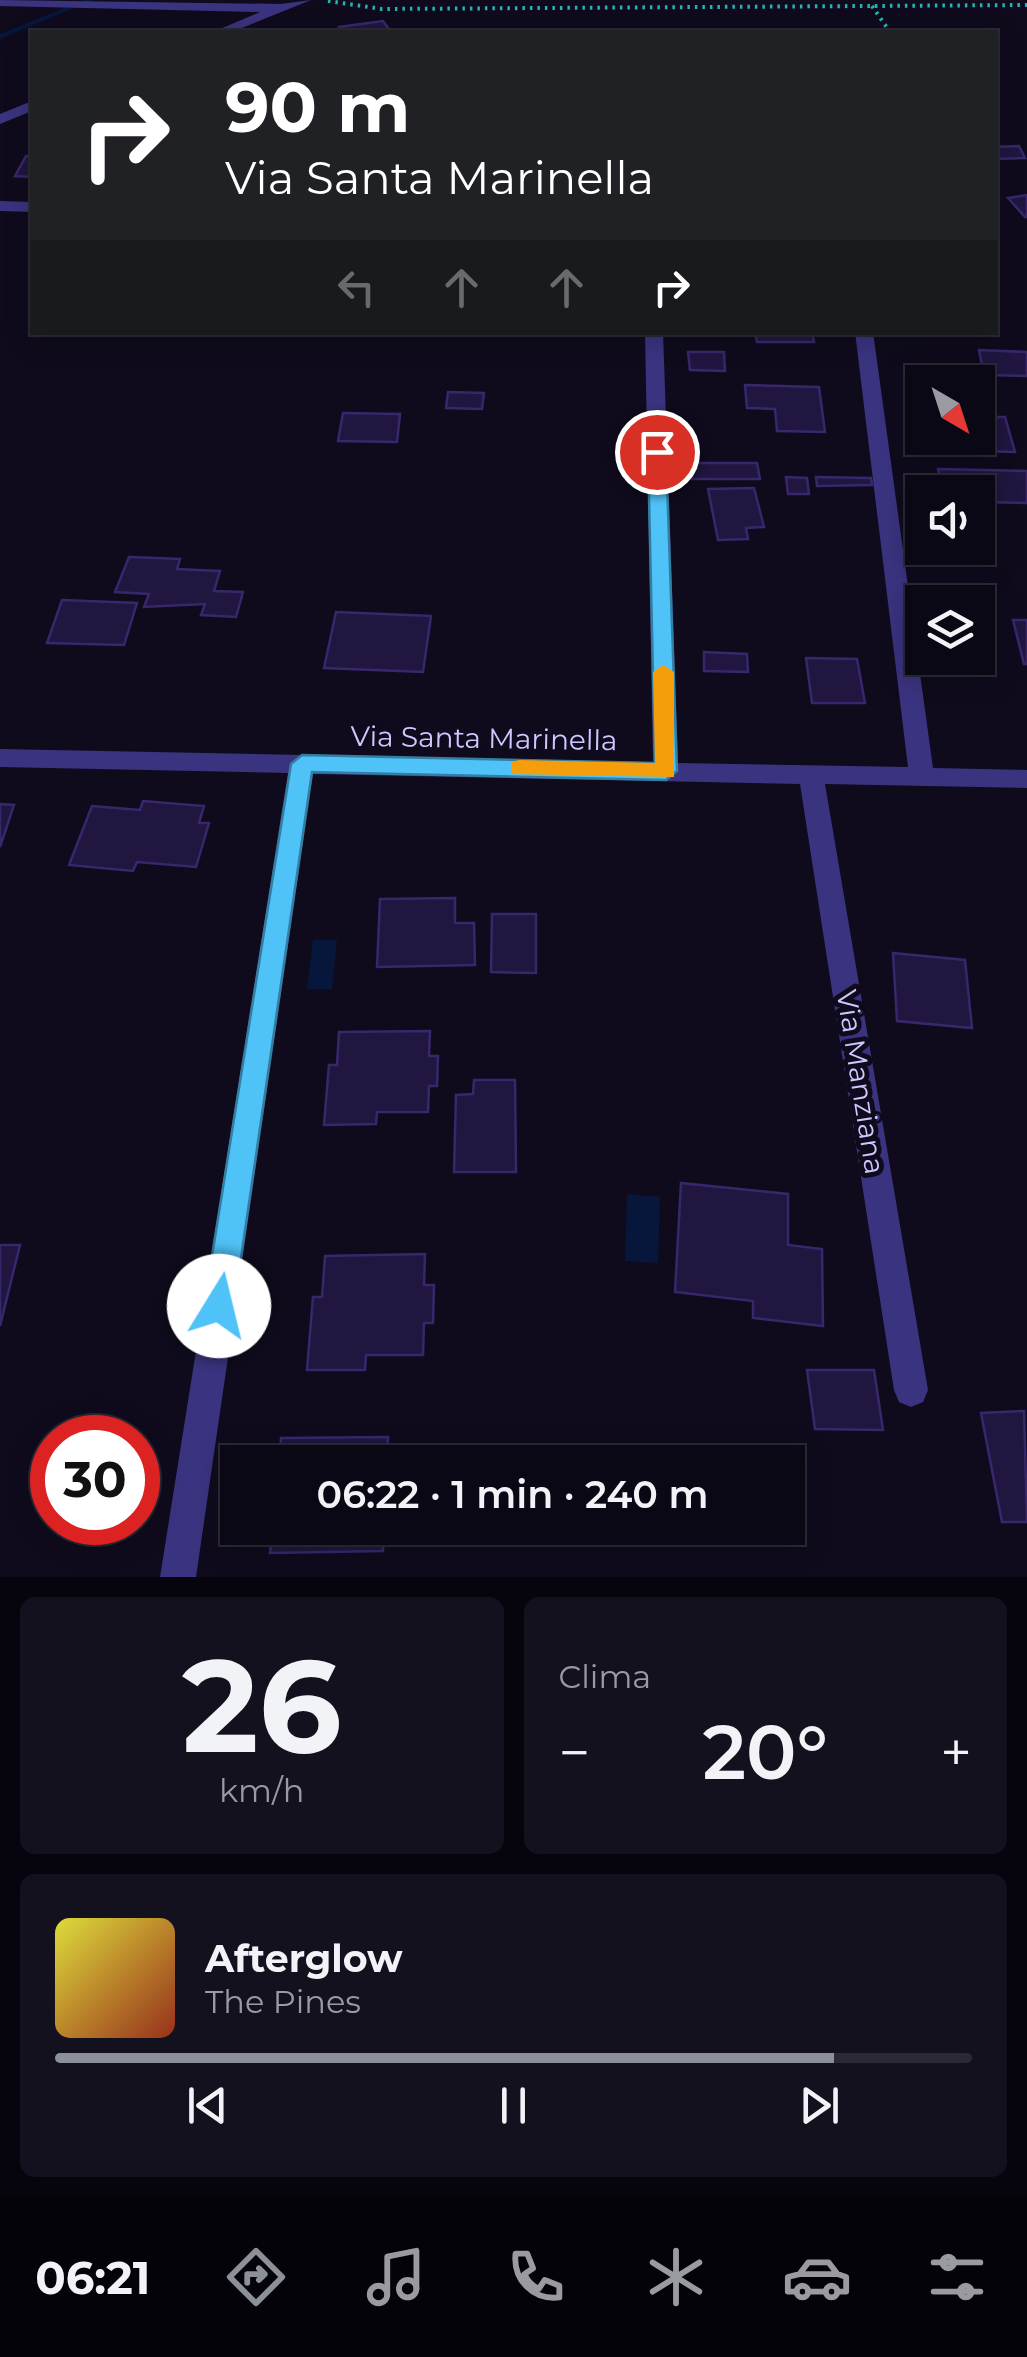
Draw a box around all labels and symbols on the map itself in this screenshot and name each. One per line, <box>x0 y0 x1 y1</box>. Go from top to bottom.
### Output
north arrow <box>905 365 995 455</box>
pin <box>615 410 700 495</box>
street label: Via Santa Marinella <box>350 719 618 757</box>
street label: Via Manziana <box>830 987 892 1177</box>
position arrow <box>167 1254 271 1358</box>
speed limit sign: 30 <box>30 1415 160 1545</box>

